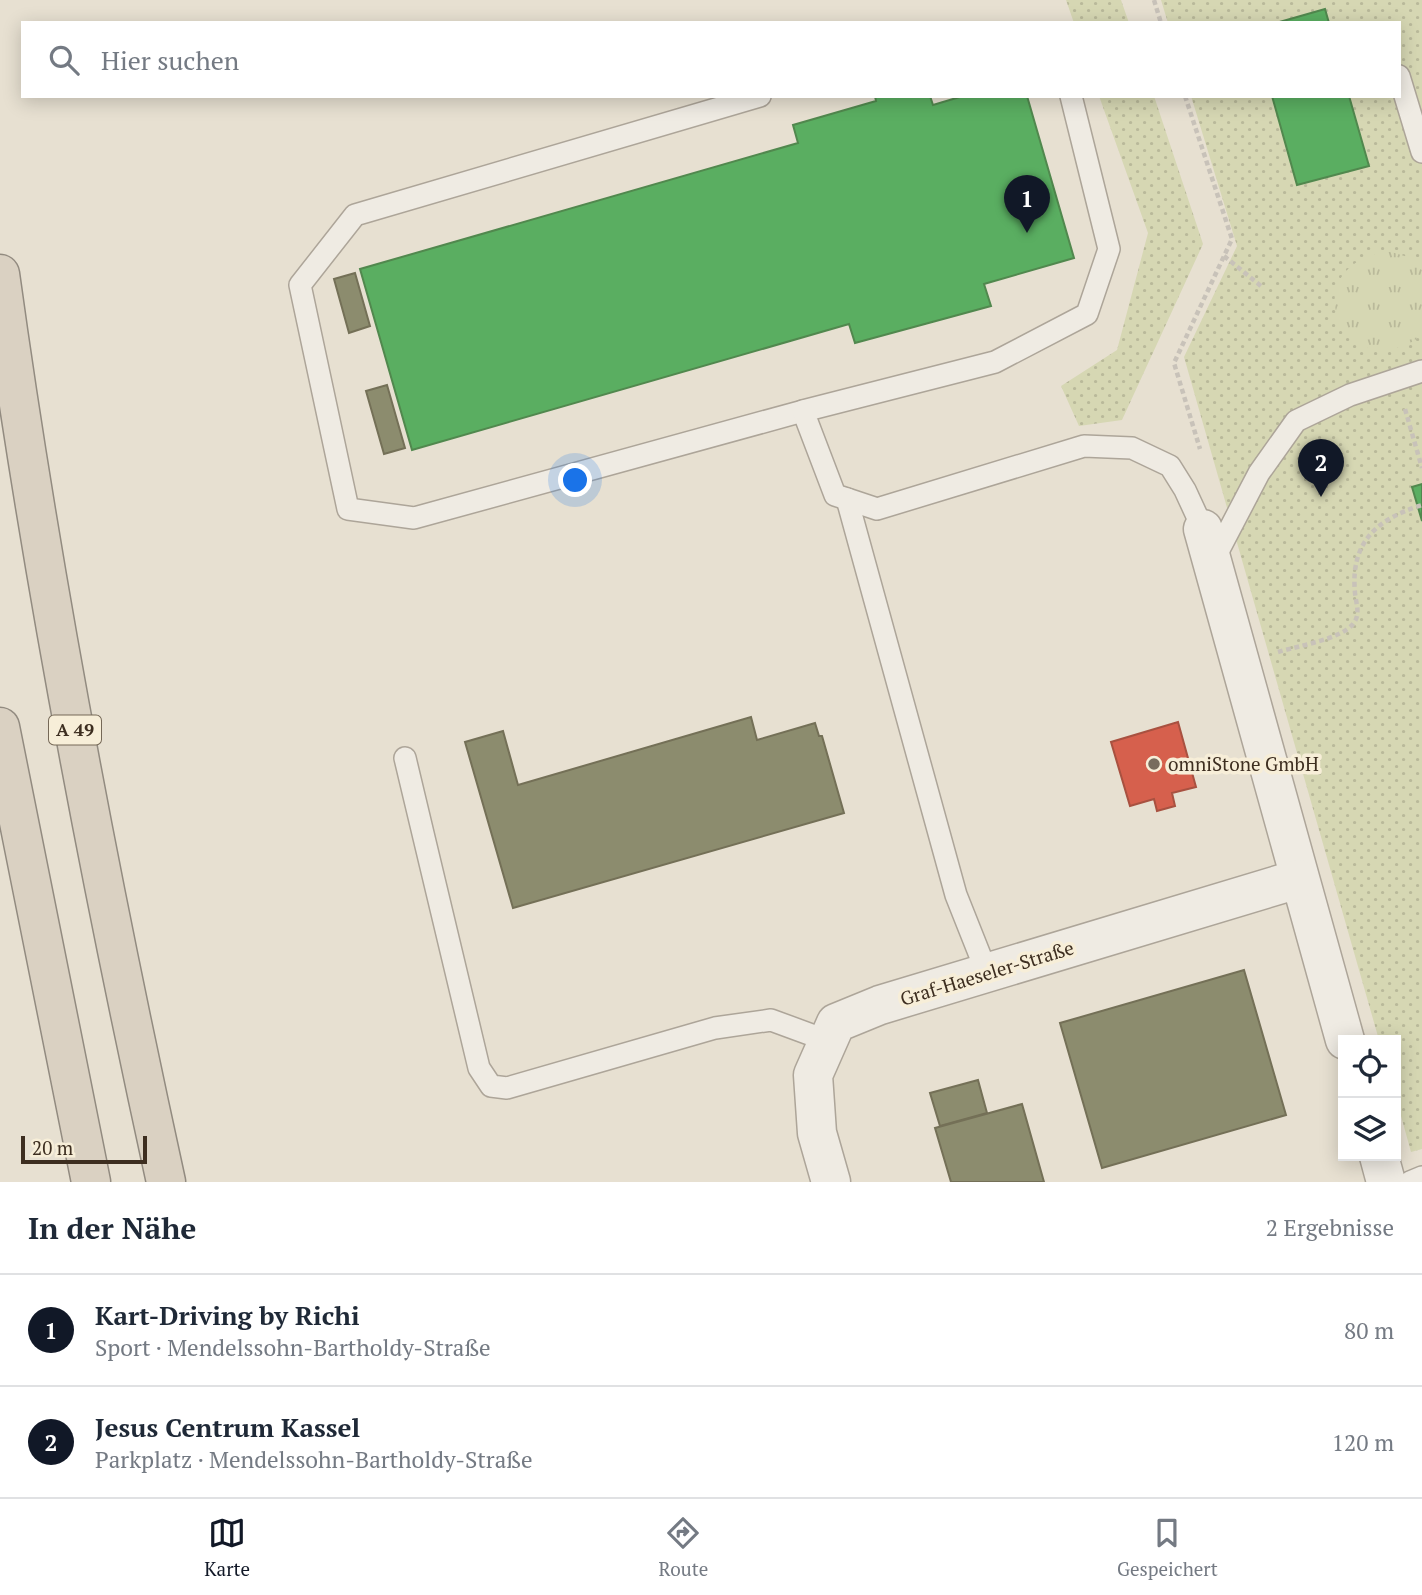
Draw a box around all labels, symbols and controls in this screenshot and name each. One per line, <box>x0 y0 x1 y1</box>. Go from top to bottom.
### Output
search box <box>21 21 1401 98</box>
icon: search <box>45 41 83 79</box>
text: Hier suchen <box>101 43 239 77</box>
pin: 1 <box>1004 175 1050 233</box>
pin: 2 <box>1298 439 1344 497</box>
your location <box>558 463 592 497</box>
road number: A 49 <box>49 716 101 744</box>
place label: omniStone GmbH <box>1168 751 1319 776</box>
marker: omniStone GmbH <box>1146 756 1162 772</box>
street label: Graf-Haeseler-Straße <box>897 934 1077 1011</box>
map controls <box>1338 1035 1401 1161</box>
button: locate <box>1338 1035 1401 1098</box>
button: layers <box>1338 1098 1401 1161</box>
scale bar <box>21 1133 147 1165</box>
text: 20 m <box>32 1135 73 1160</box>
text: In der Nähe <box>28 1208 196 1248</box>
text: 2 Ergebnisse <box>1266 1212 1394 1243</box>
text: Kart-Driving by Richi <box>95 1298 360 1332</box>
text: 1 <box>45 1315 58 1346</box>
text: 80 m <box>1344 1315 1394 1346</box>
text: Sport · Mendelssohn-Bartholdy-Straße <box>95 1332 491 1363</box>
text: Jesus Centrum Kassel <box>95 1410 360 1444</box>
text: 2 <box>45 1427 58 1458</box>
text: 120 m <box>1332 1427 1394 1458</box>
text: Parkplatz · Mendelssohn-Bartholdy-Straße <box>95 1444 533 1475</box>
tab: Karte <box>204 1514 250 1581</box>
tab: Route <box>659 1514 708 1581</box>
tab: Gespeichert <box>1117 1514 1218 1581</box>

